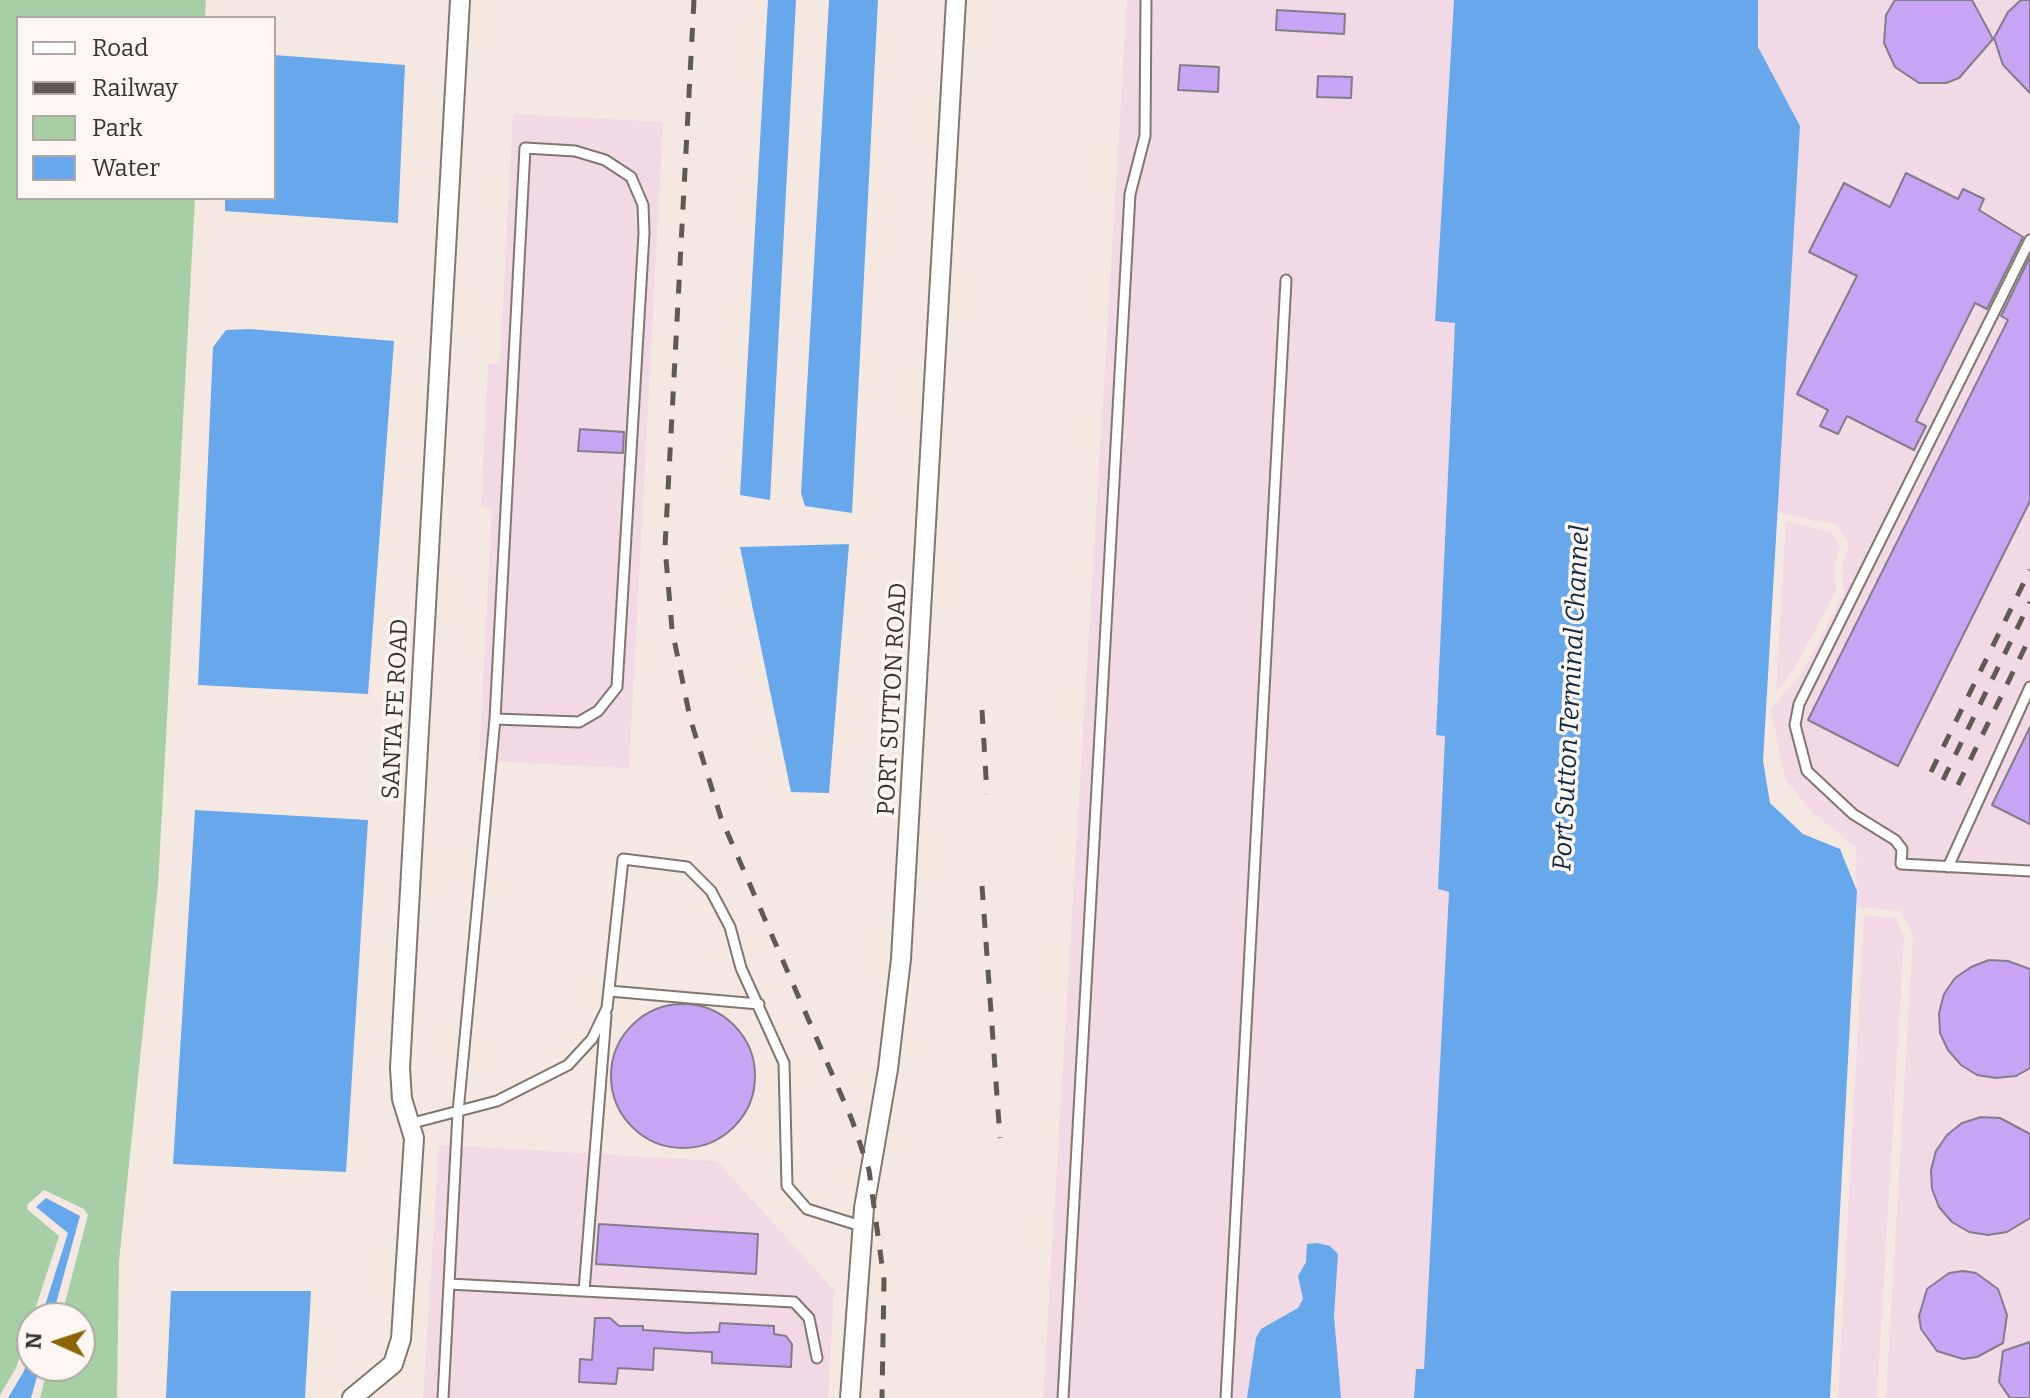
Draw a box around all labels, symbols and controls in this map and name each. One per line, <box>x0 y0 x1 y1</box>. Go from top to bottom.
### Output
legend <box>16 16 276 200</box>
text: Road <box>92 34 148 62</box>
text: Railway <box>92 74 178 102</box>
text: Park <box>92 114 143 142</box>
text: Water <box>92 154 160 182</box>
water label: Port Sutton Terminal Channel <box>1547 524 1597 872</box>
street label: PORT SUTTON ROAD <box>873 582 913 816</box>
street label: SANTA FE ROAD <box>377 618 415 800</box>
north arrow <box>16 1302 96 1382</box>
text: N <box>20 1332 47 1350</box>

